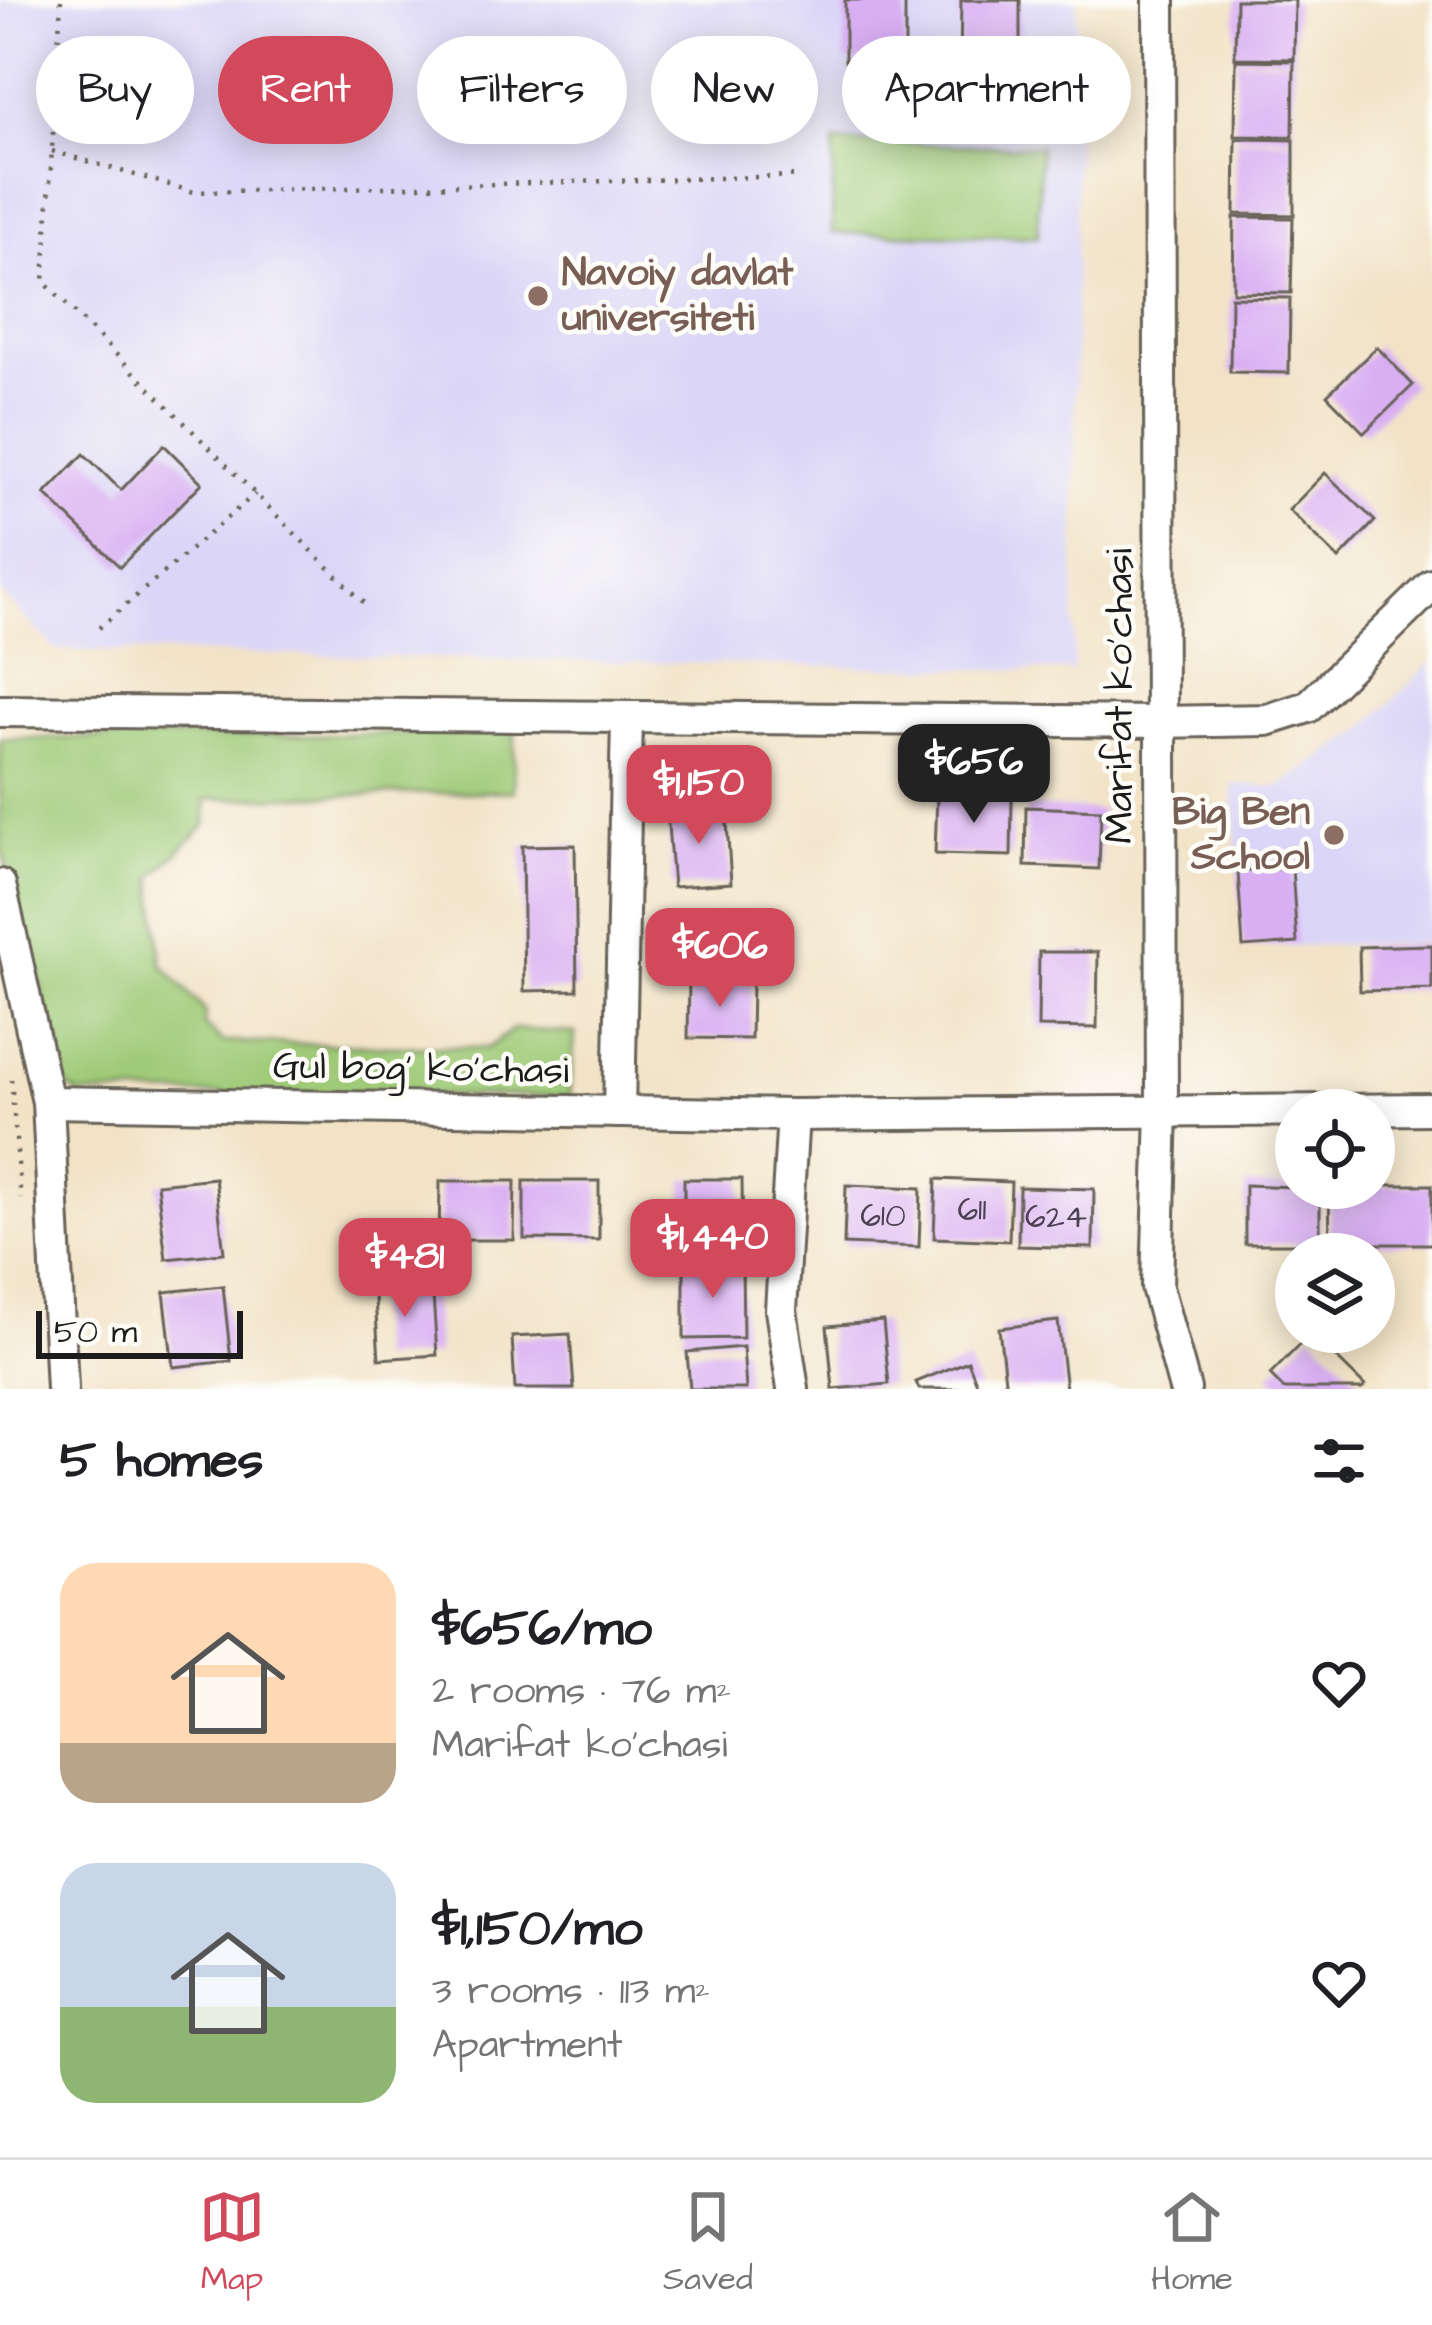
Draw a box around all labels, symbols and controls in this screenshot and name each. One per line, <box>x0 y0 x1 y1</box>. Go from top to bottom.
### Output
chip: Buy <box>36 36 194 144</box>
chip: Rent <box>218 36 393 144</box>
chip: Filters <box>417 36 627 144</box>
chip: New <box>651 36 818 144</box>
chip: Apartment <box>842 36 1131 144</box>
place label: Navoiy davlat universiteti <box>561 247 793 346</box>
marker: Navoiy davlat universiteti <box>525 283 551 309</box>
street label: Marifat ko'chasi <box>1094 548 1148 844</box>
pin: $656 <box>903 724 1045 826</box>
text: $656 <box>925 736 1023 790</box>
pin: $1,150 <box>601 745 797 847</box>
text: $1,150 <box>654 757 744 811</box>
place label: Big Ben School <box>1172 786 1310 885</box>
marker: Big Ben School <box>1321 822 1347 848</box>
pin: $606 <box>649 908 791 1010</box>
text: $606 <box>672 920 768 974</box>
street label: Gul bog' ko'chasi <box>273 1039 570 1099</box>
map controls <box>1275 1089 1395 1353</box>
button: locate <box>1275 1089 1395 1209</box>
house number: 611 <box>957 1187 987 1233</box>
house number: 610 <box>860 1193 906 1239</box>
house number: 624 <box>1025 1194 1087 1240</box>
pin: $1,440 <box>615 1199 811 1301</box>
text: $1,440 <box>657 1211 769 1265</box>
pin: $481 <box>334 1218 476 1320</box>
text: $481 <box>366 1230 444 1284</box>
button: layers <box>1275 1233 1395 1353</box>
scale bar <box>36 1305 243 1358</box>
text: 50 m <box>54 1309 137 1355</box>
text: 5 homes <box>60 1426 263 1497</box>
icon: filters <box>1306 1428 1372 1494</box>
text: $656/mo <box>432 1594 652 1665</box>
icon: home <box>156 1611 300 1755</box>
icon: heart <box>1306 1650 1372 1716</box>
text: 2 rooms · 76 m² <box>432 1665 731 1719</box>
text: Marifat ko'chasi <box>432 1719 727 1773</box>
text: $1,150/mo <box>432 1894 642 1965</box>
icon: home <box>156 1911 300 2055</box>
icon: heart <box>1306 1950 1372 2016</box>
text: 3 rooms · 113 m² <box>432 1965 710 2019</box>
text: Apartment <box>432 2019 623 2073</box>
tab: Map <box>199 2184 265 2302</box>
tab: Saved <box>663 2184 753 2302</box>
tab: Home <box>1151 2184 1233 2302</box>

